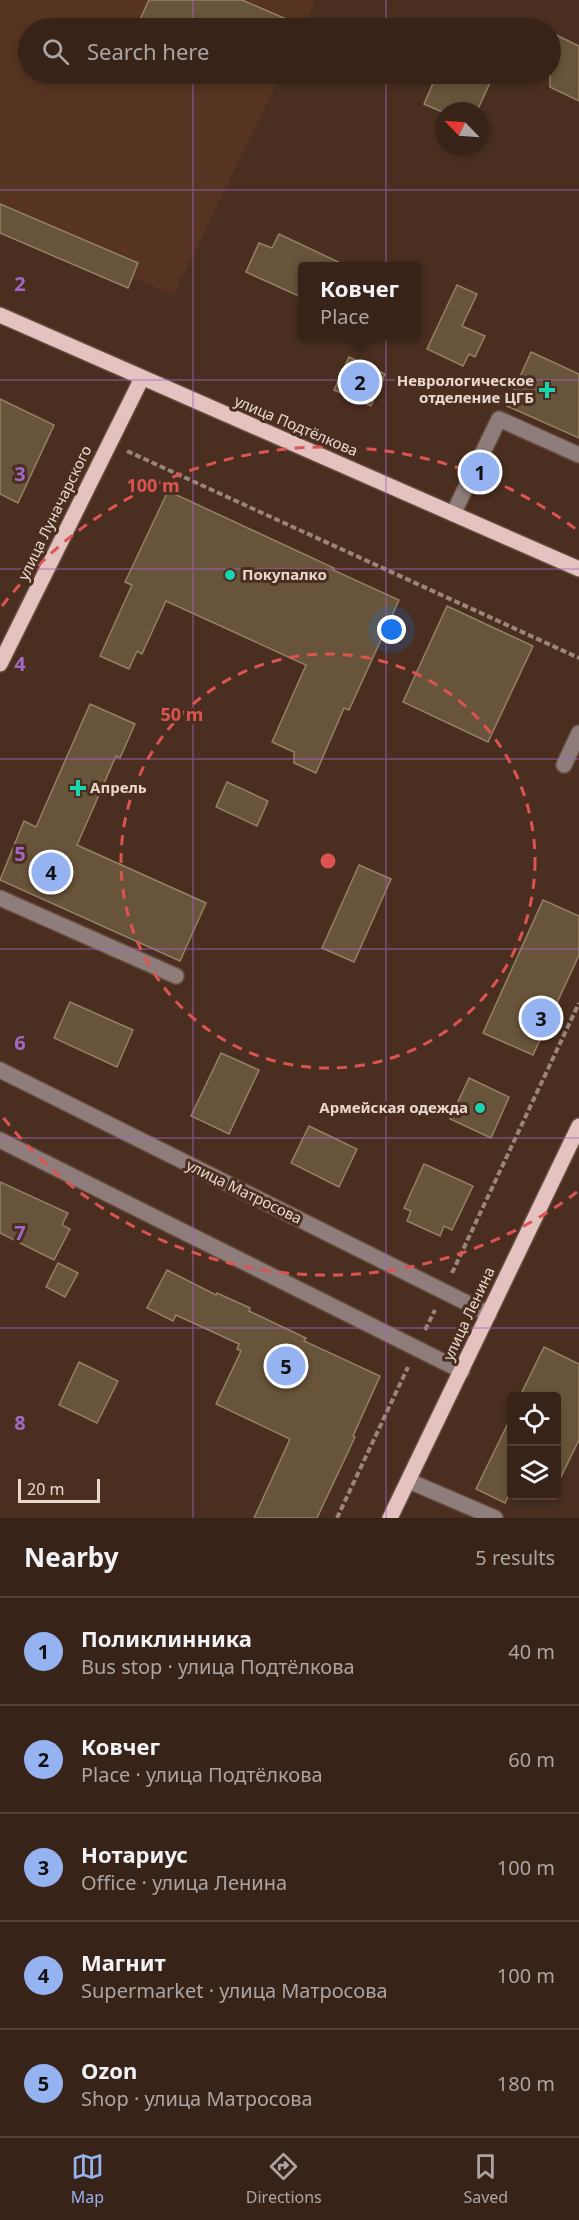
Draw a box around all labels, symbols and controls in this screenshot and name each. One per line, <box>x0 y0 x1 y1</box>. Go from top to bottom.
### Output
search box <box>18 18 561 84</box>
icon: search <box>39 35 72 68</box>
text: Search here <box>87 36 209 66</box>
north arrow <box>435 102 489 156</box>
popup <box>298 262 421 340</box>
text: 2 <box>14 270 26 297</box>
text: Ковчег <box>320 273 399 303</box>
text: Place <box>320 303 369 330</box>
pin: 2 <box>340 360 380 404</box>
place label: Неврологическое отделение ЦГБ <box>397 370 534 407</box>
marker: Неврологическое отделение ЦГБ <box>538 381 556 399</box>
street label: улица Подтёлкова <box>232 390 361 460</box>
street label: улица Луначарского <box>13 442 95 583</box>
pin: 1 <box>460 450 500 494</box>
text: 3 <box>14 460 26 487</box>
text: 100 m <box>126 473 180 497</box>
place label: Покупалко <box>242 564 327 584</box>
marker: Покупалко <box>223 568 237 582</box>
your location <box>377 615 406 644</box>
text: 4 <box>14 650 26 677</box>
text: 50 m <box>161 702 203 726</box>
place label: Апрель <box>90 777 147 797</box>
marker: Апрель <box>71 781 85 795</box>
text: 5 <box>14 840 26 867</box>
pin: 4 <box>32 850 70 894</box>
centre of rings <box>318 851 338 871</box>
pin: 3 <box>522 996 560 1040</box>
text: 6 <box>14 1029 26 1056</box>
place label: Армейская одежда <box>319 1097 468 1117</box>
marker: Армейская одежда <box>473 1101 487 1115</box>
street label: улица Матросова <box>183 1154 306 1228</box>
text: 7 <box>14 1219 26 1246</box>
street label: улица Ленина <box>438 1263 499 1364</box>
pin: 5 <box>266 1344 306 1388</box>
map controls <box>507 1392 561 1500</box>
button: locate <box>507 1392 561 1446</box>
text: 8 <box>14 1409 26 1436</box>
button: layers <box>507 1446 561 1500</box>
scale bar <box>18 1476 100 1504</box>
text: 20 m <box>27 1478 64 1500</box>
text: Nearby <box>24 1539 119 1575</box>
text: 5 results <box>475 1544 555 1571</box>
text: Поликлинника <box>81 1623 252 1653</box>
text: 1 <box>38 1638 49 1665</box>
text: 40 m <box>508 1638 555 1665</box>
text: Bus stop · улица Подтёлкова <box>81 1653 355 1680</box>
text: Ковчег <box>81 1731 160 1761</box>
text: 2 <box>38 1746 49 1773</box>
text: 60 m <box>508 1746 555 1773</box>
text: Place · улица Подтёлкова <box>81 1761 323 1788</box>
text: Нотариус <box>81 1839 188 1869</box>
text: 3 <box>38 1854 49 1881</box>
text: 100 m <box>497 1854 555 1881</box>
text: Office · улица Ленина <box>81 1869 287 1896</box>
text: Магнит <box>81 1947 166 1977</box>
text: 4 <box>38 1962 49 1989</box>
text: 100 m <box>497 1962 555 1989</box>
text: Supermarket · улица Матросова <box>81 1977 388 2004</box>
text: Ozon <box>81 2055 137 2085</box>
text: 5 <box>38 2070 49 2097</box>
text: 180 m <box>497 2070 555 2097</box>
text: Shop · улица Матросова <box>81 2085 313 2112</box>
tab: Map <box>71 2150 104 2208</box>
tab: Directions <box>246 2150 322 2208</box>
tab: Saved <box>463 2150 508 2208</box>

